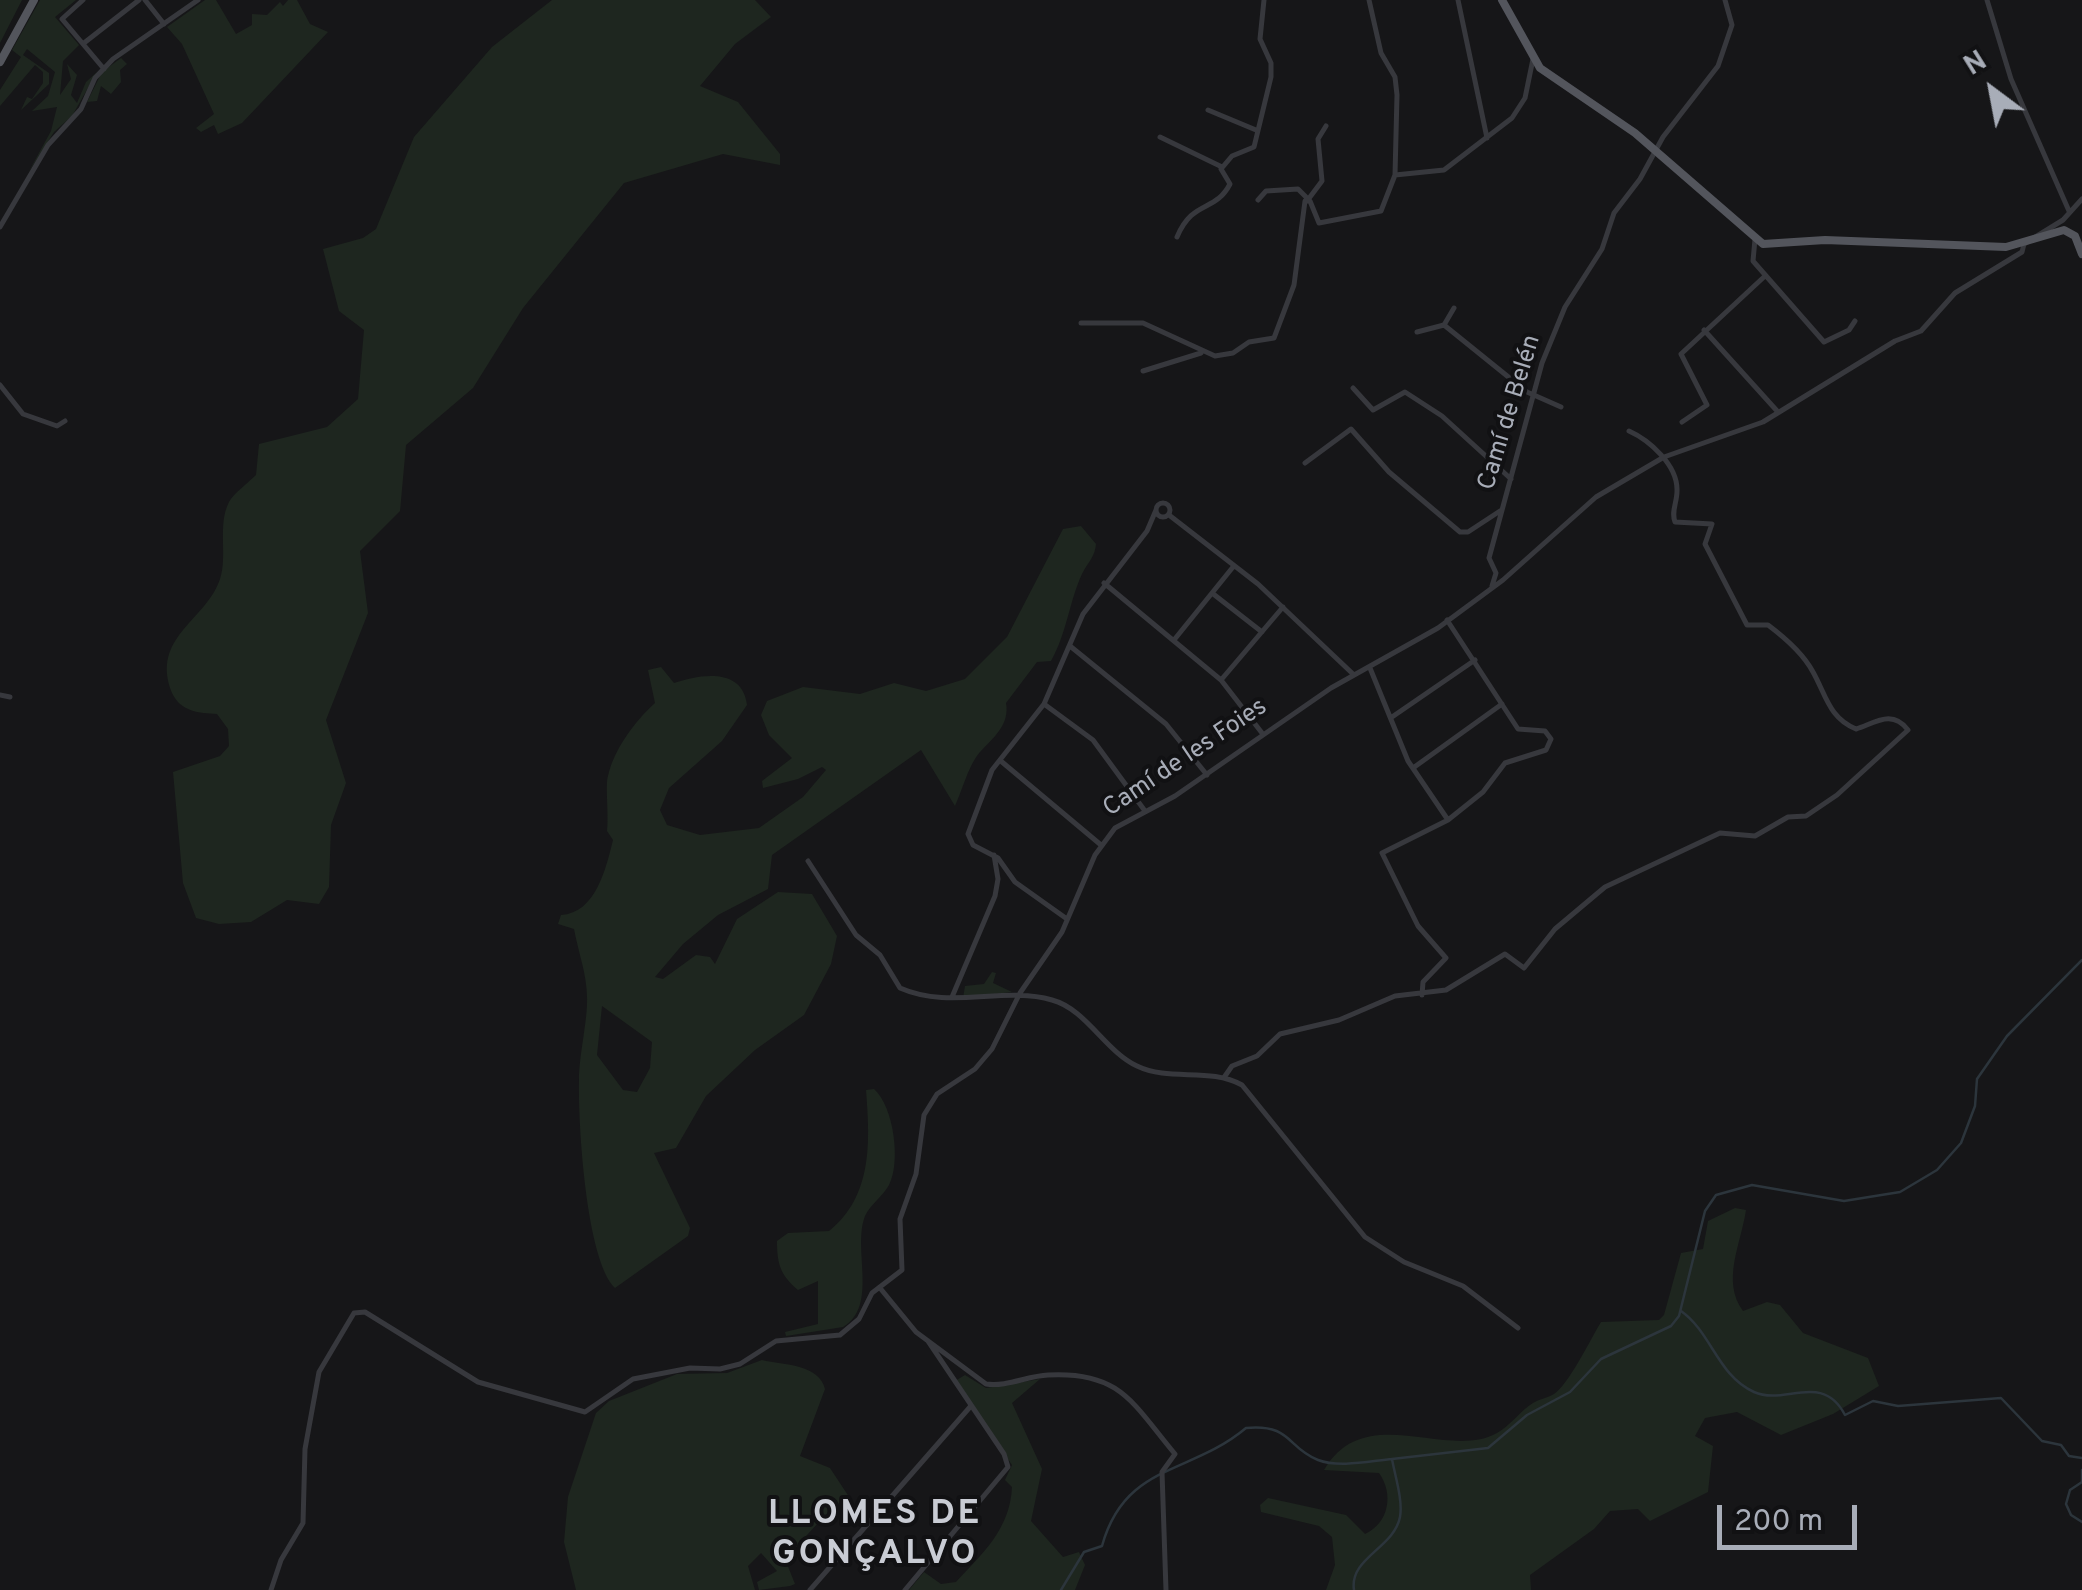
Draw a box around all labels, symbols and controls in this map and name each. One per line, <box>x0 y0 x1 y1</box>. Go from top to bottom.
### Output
north arrow <box>1942 40 2042 140</box>
text: N <box>1958 44 1994 85</box>
street label: Camí de Belén <box>1473 332 1549 494</box>
street label: Camí de les Foies <box>1098 693 1274 825</box>
scale bar <box>1722 1485 1862 1547</box>
district label: LLOMES DE GONÇALVO <box>768 1495 982 1577</box>
text: 200 m <box>1734 1504 1823 1541</box>

